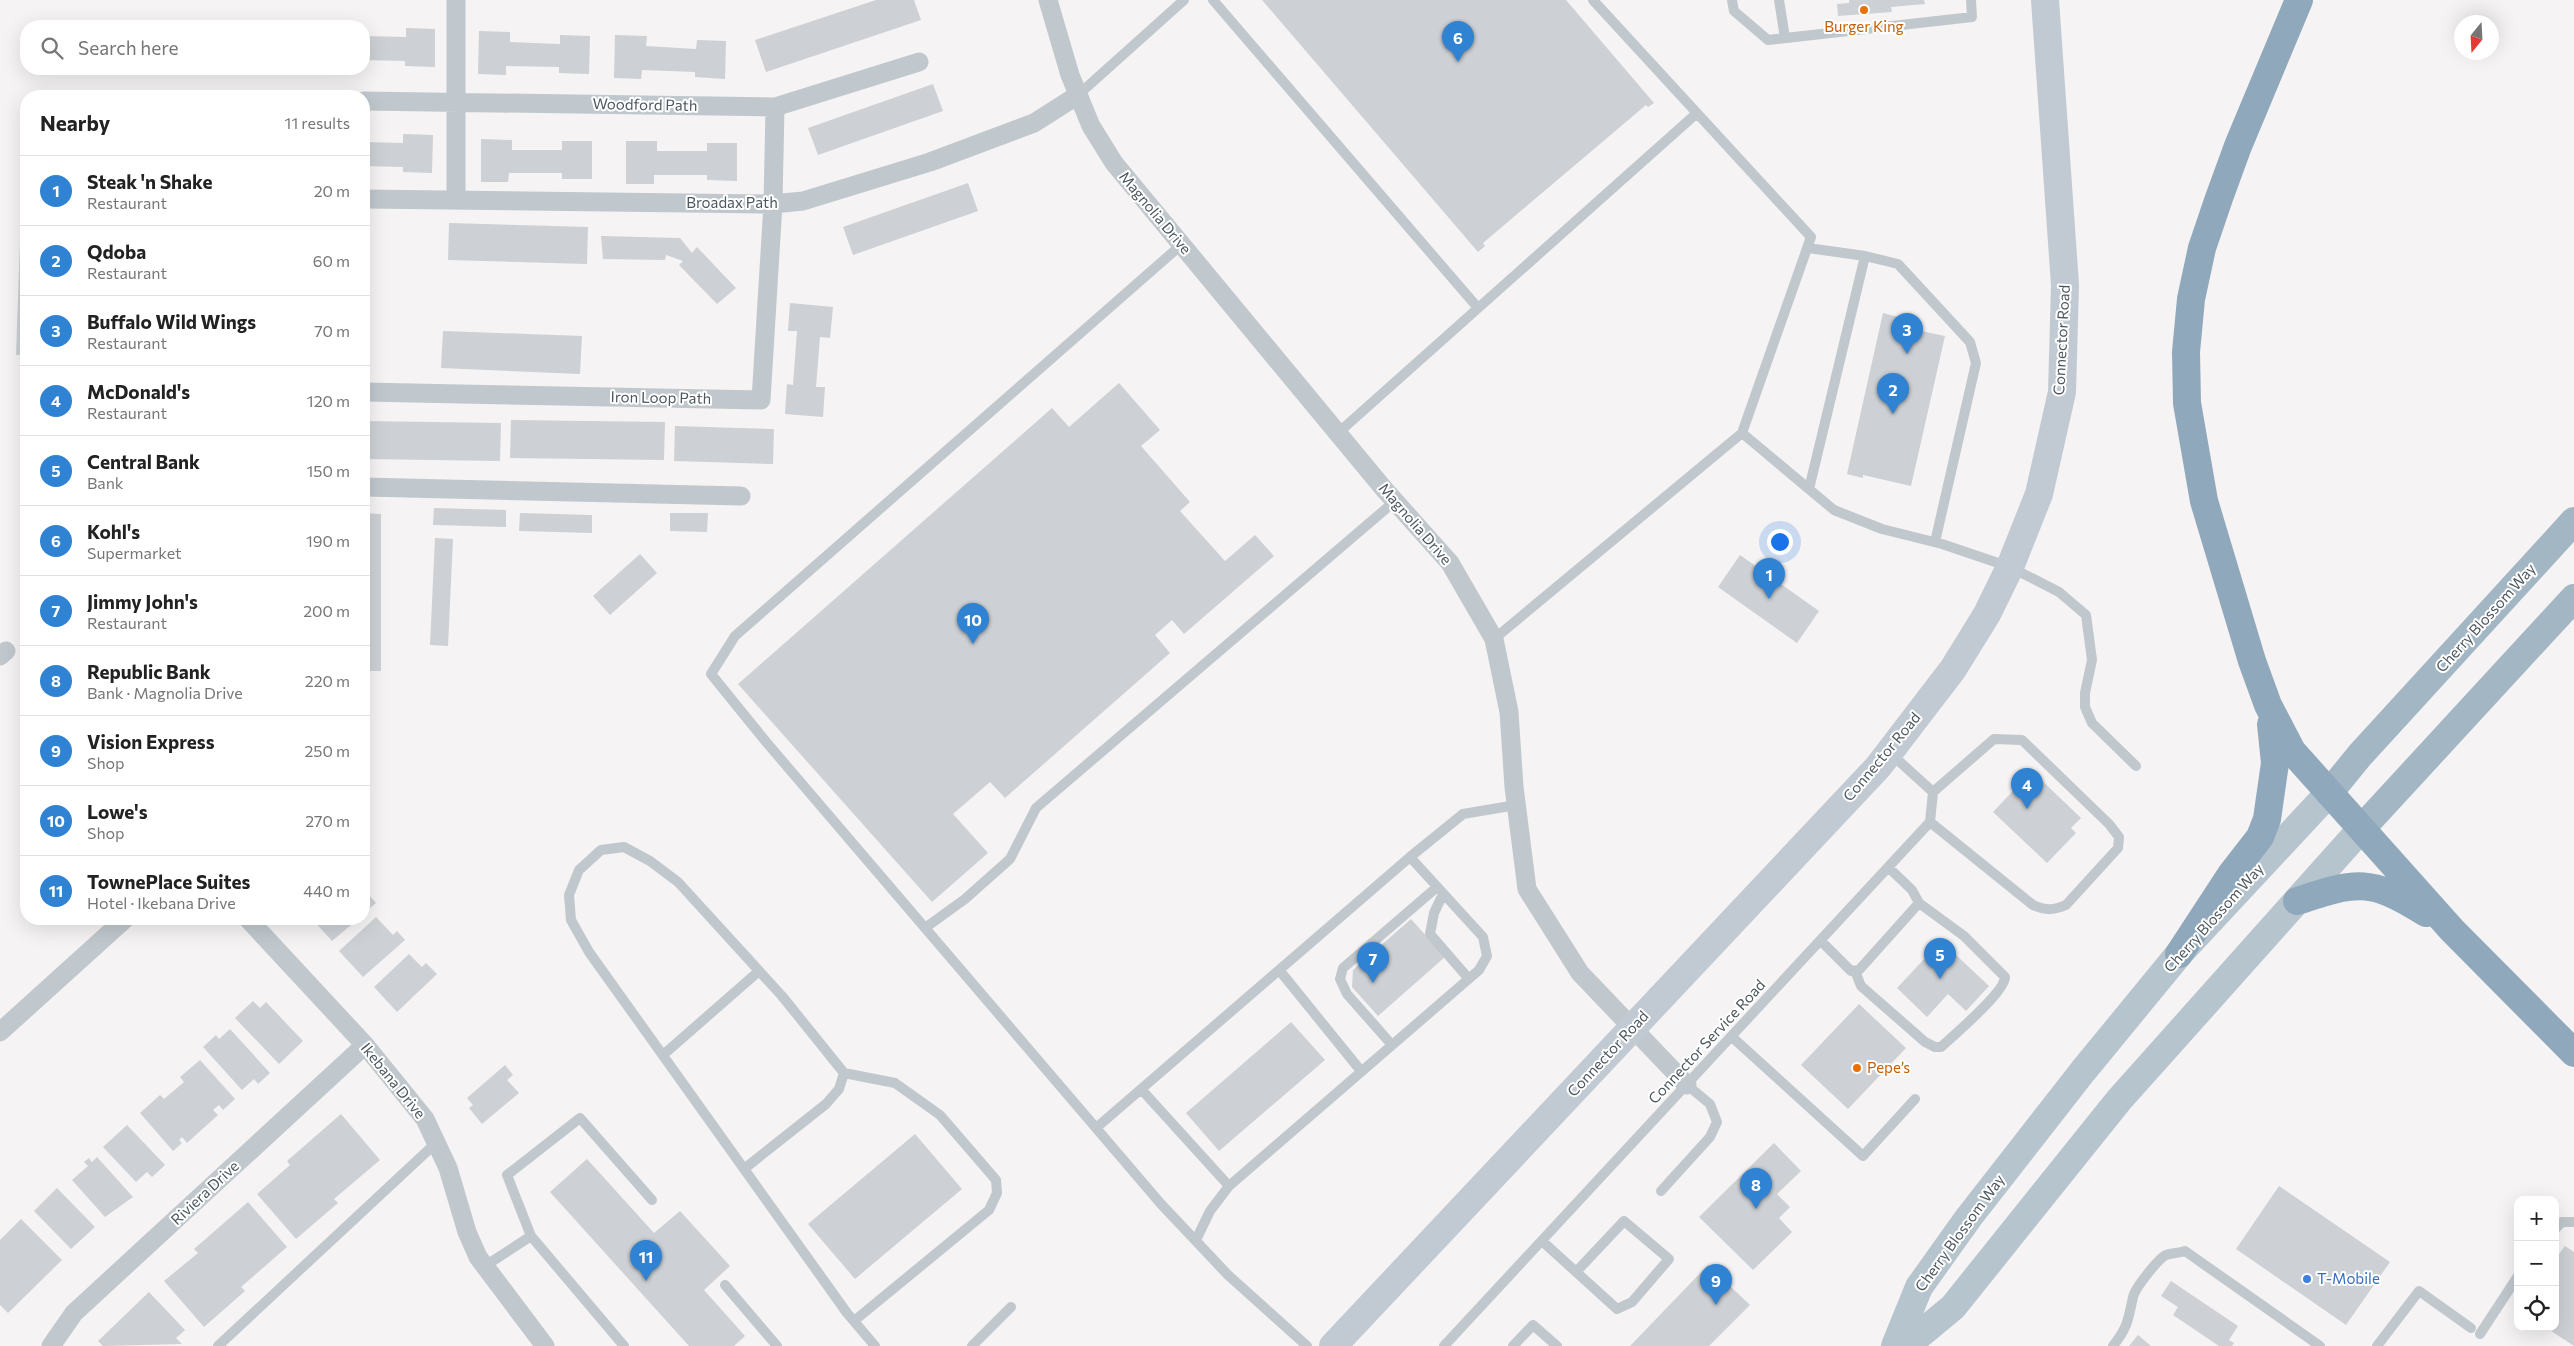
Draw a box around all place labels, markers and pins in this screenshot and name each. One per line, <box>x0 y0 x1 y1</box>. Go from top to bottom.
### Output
marker: Burger King <box>1858 4 1870 16</box>
place label: Burger King <box>1824 17 1904 35</box>
pin: 6 <box>1442 21 1474 62</box>
pin: 3 <box>1891 313 1923 354</box>
pin: 2 <box>1877 373 1909 414</box>
pin: 1 <box>1753 558 1785 599</box>
pin: 10 <box>957 603 989 644</box>
pin: 4 <box>2011 768 2043 809</box>
pin: 5 <box>1924 938 1956 979</box>
pin: 7 <box>1357 942 1389 983</box>
place label: Pepe’s <box>1867 1058 1910 1076</box>
marker: Pepe’s <box>1851 1062 1863 1074</box>
pin: 8 <box>1740 1168 1772 1209</box>
pin: 11 <box>630 1240 662 1281</box>
pin: 9 <box>1700 1264 1732 1305</box>
place label: T-Mobile <box>2317 1269 2380 1287</box>
marker: T-Mobile <box>2301 1273 2313 1285</box>

